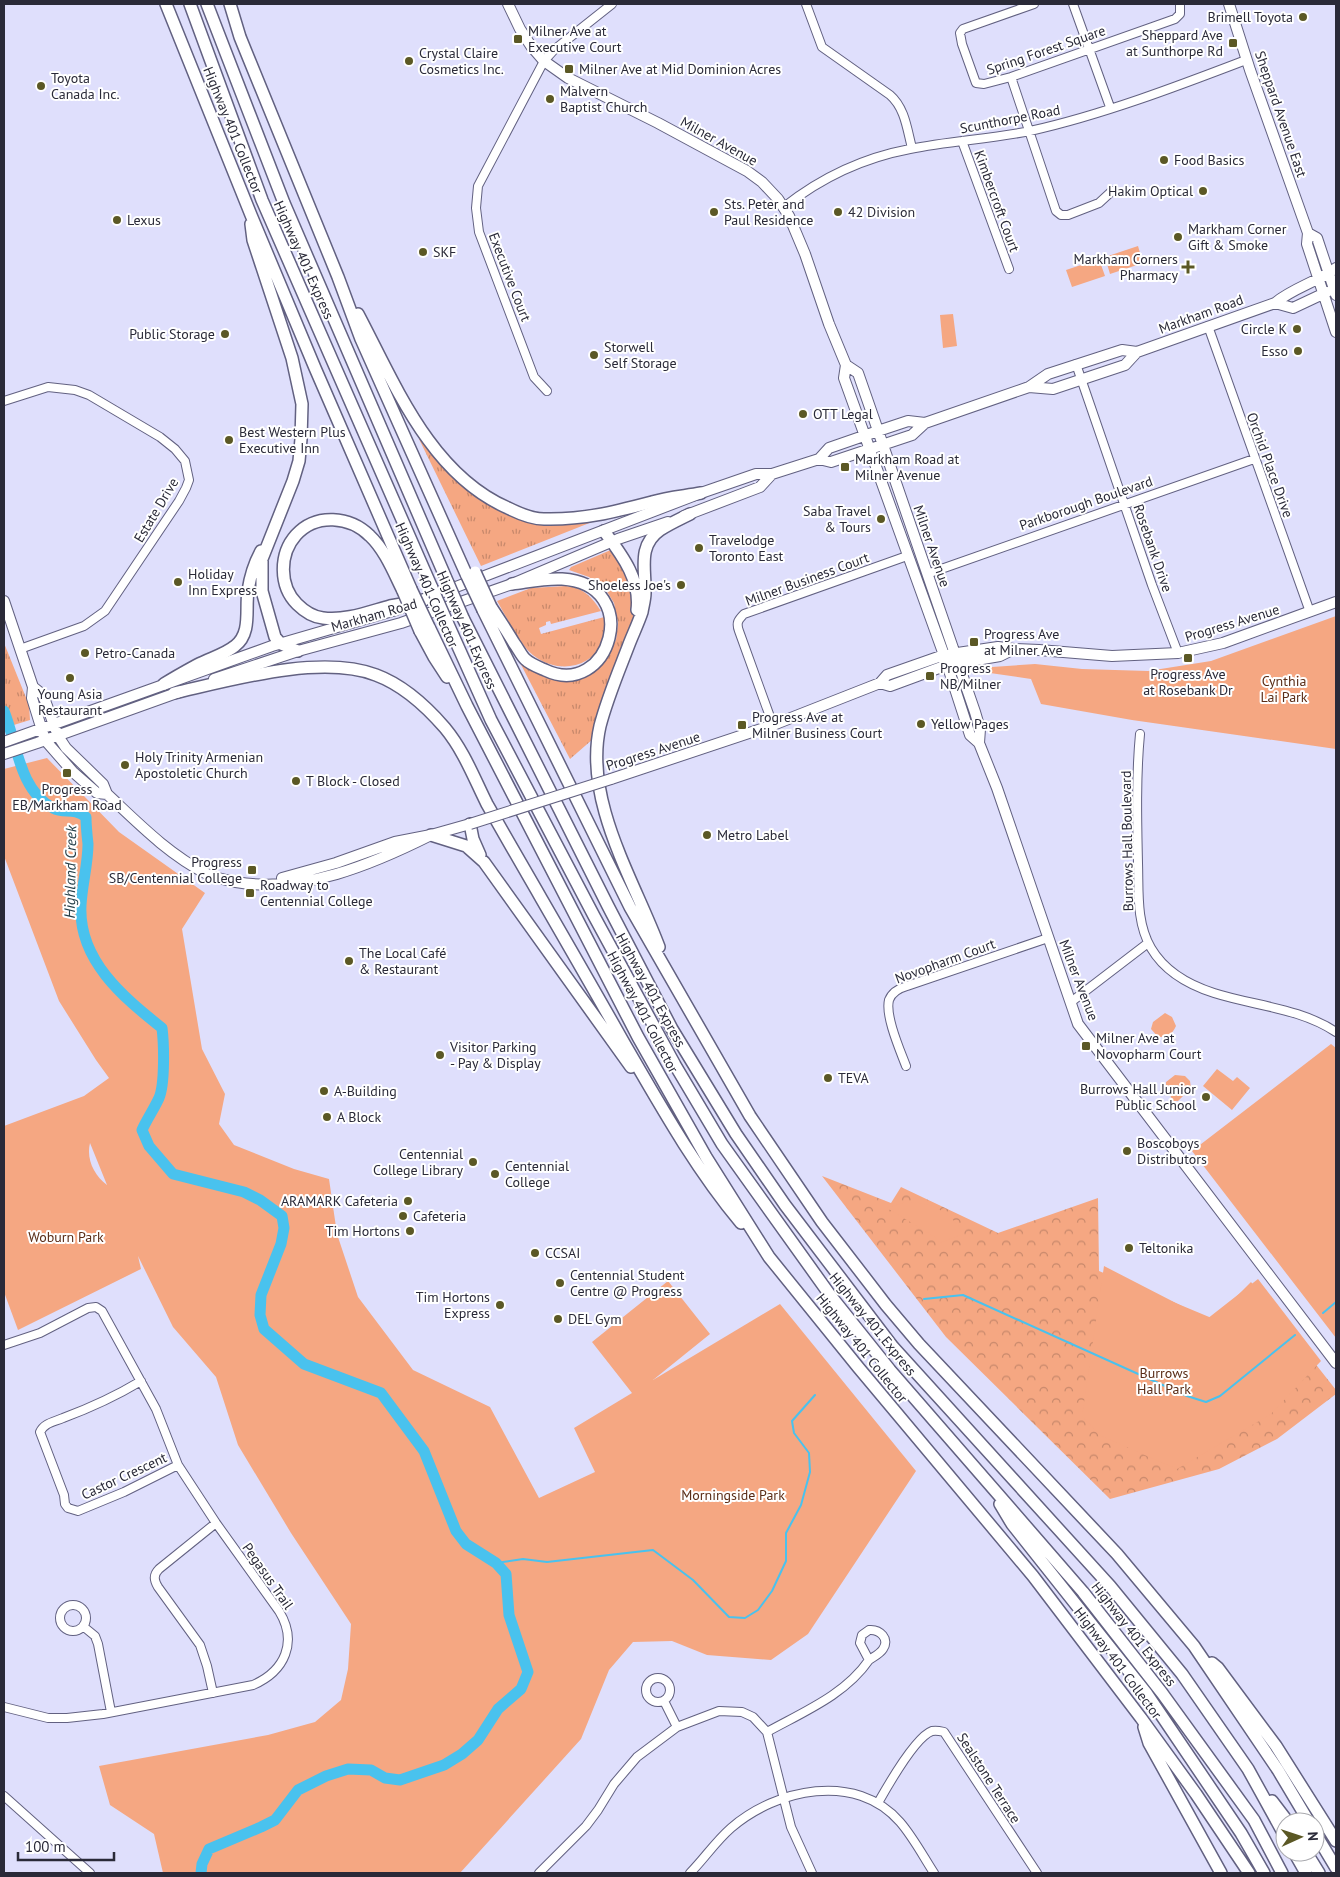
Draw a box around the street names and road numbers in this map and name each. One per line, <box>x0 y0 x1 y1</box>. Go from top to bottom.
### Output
street label: Spring Forest Square <box>984 21 1108 79</box>
street label: Sheppard Avenue East <box>1251 48 1311 180</box>
street label: Highway 401 Collector <box>199 64 267 196</box>
street label: Scunthorpe Road <box>958 100 1062 138</box>
street label: Milner Avenue <box>677 112 761 170</box>
street label: Kimbercroft Court <box>970 148 1024 254</box>
street label: Highway 401 Express <box>270 198 338 322</box>
street label: Executive Court <box>485 230 535 324</box>
street label: Markham Road <box>1156 290 1246 338</box>
street label: Orchid Place Drive <box>1243 410 1297 520</box>
street label: Parkborough Boulevard <box>1017 472 1155 534</box>
street label: Estate Drive <box>130 475 182 545</box>
street label: Rosebank Drive <box>1130 502 1176 594</box>
street label: Milner Avenue <box>910 503 954 589</box>
street label: Highway 401 Collector <box>391 520 463 651</box>
street label: Milner Business Court <box>743 548 872 610</box>
street label: Highway 401 Express <box>433 568 501 692</box>
street label: Markham Road <box>329 594 419 636</box>
street label: Progress Avenue <box>1183 600 1281 646</box>
street label: Progress Avenue <box>604 727 702 775</box>
street label: Burrows Hall Boulevard <box>1117 770 1137 912</box>
street label: Highway 401 Express <box>612 930 690 1050</box>
street label: Novopharm Court <box>892 934 998 987</box>
street label: Milner Avenue <box>1055 937 1103 1023</box>
street label: Highway 401 Collector <box>603 948 683 1076</box>
street label: Highway 401 Express <box>826 1269 920 1379</box>
street label: Highway 401 Collector <box>812 1290 912 1406</box>
street label: Castor Crescent <box>78 1448 170 1504</box>
street label: Pegasus Trail <box>238 1539 298 1613</box>
street label: Highway 401 Express <box>1088 1578 1181 1690</box>
street label: Highway 401 Collector <box>1070 1604 1166 1723</box>
street label: Sealstone Terrace <box>953 1729 1025 1827</box>

